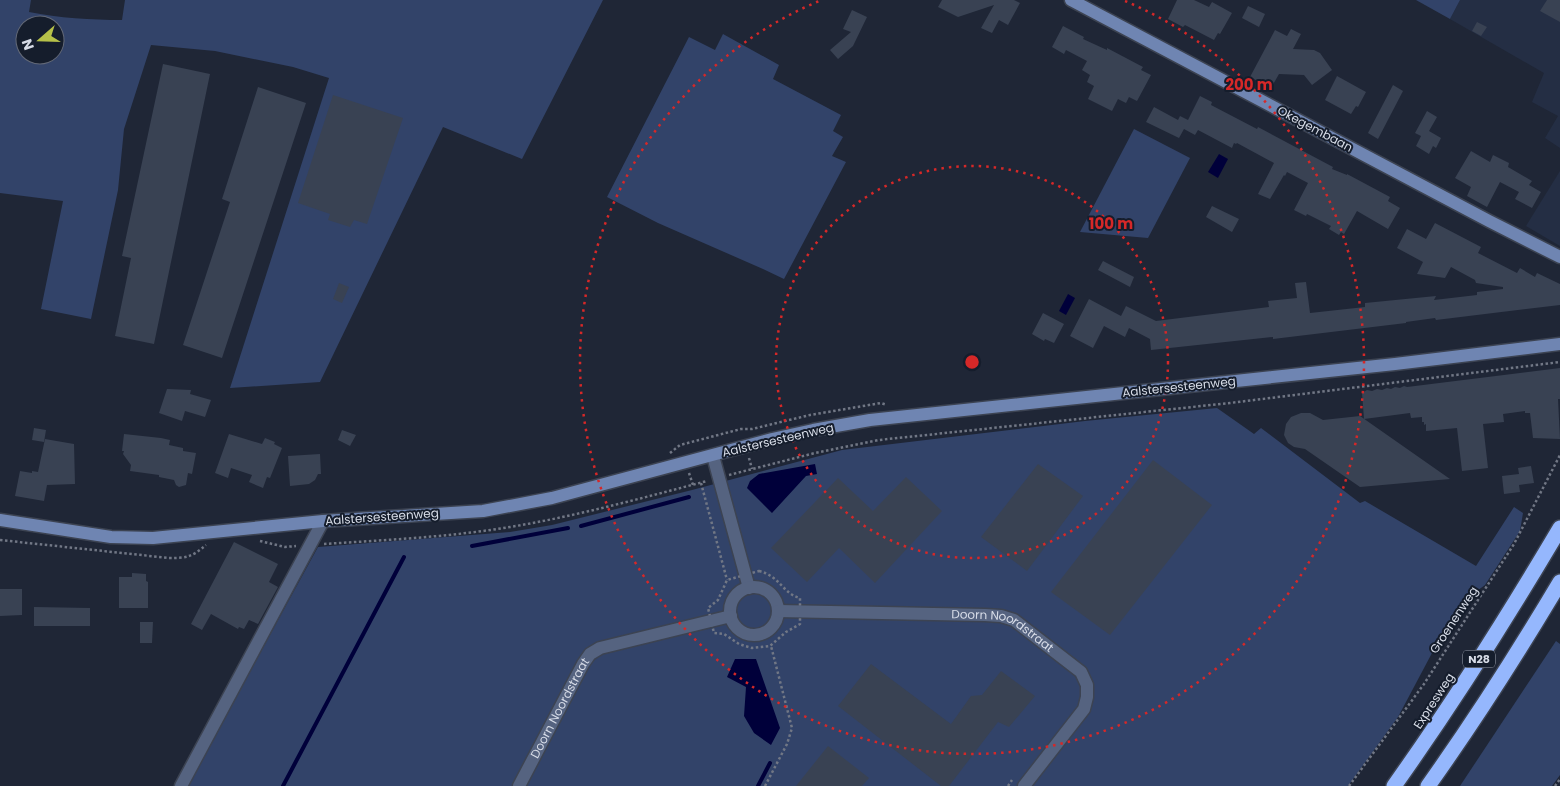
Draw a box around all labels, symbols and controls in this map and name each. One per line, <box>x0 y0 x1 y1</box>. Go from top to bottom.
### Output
north arrow <box>15 15 65 65</box>
text: N <box>17 36 39 53</box>
text: 200 m <box>1225 74 1273 95</box>
street label: Okegembaan <box>1275 102 1356 156</box>
text: 100 m <box>1089 213 1133 234</box>
centre of rings <box>963 353 981 371</box>
street label: Aalstersesteenweg <box>1121 372 1237 401</box>
street label: Aalstersesteenweg <box>720 418 835 461</box>
street label: Aalstersesteenweg <box>325 504 439 529</box>
street label: Groenenweg <box>1425 583 1482 657</box>
street label: Doorn Noordstraat <box>951 605 1057 656</box>
road number: N28 <box>1463 651 1495 668</box>
street label: Doorn Noordstraat <box>526 654 593 761</box>
street label: Expresweg <box>1409 669 1458 732</box>

